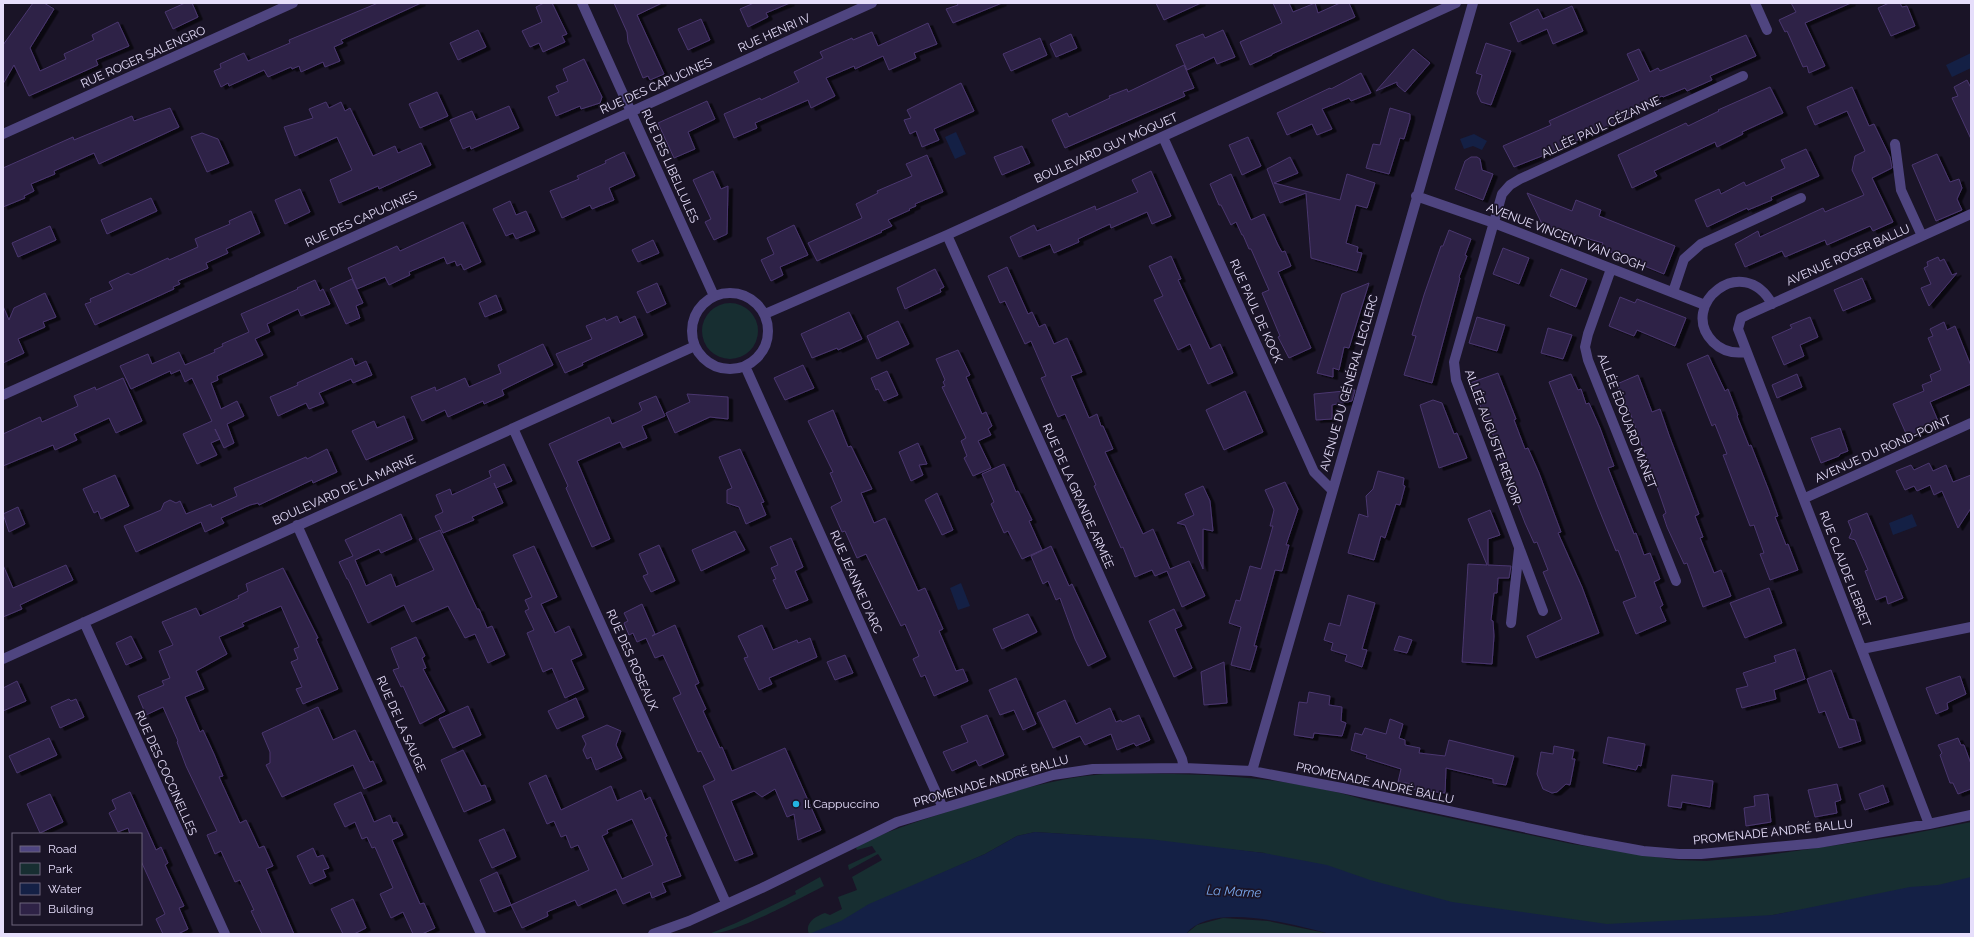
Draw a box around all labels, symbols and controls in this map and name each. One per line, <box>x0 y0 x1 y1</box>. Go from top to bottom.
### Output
street label: RUE HENRI IV <box>736 11 812 55</box>
street label: RUE ROGER SALENGRO <box>78 23 208 91</box>
street label: RUE DES CAPUCINES <box>598 55 714 117</box>
street label: ALLÉE PAUL CÉZANNE <box>1539 93 1663 161</box>
street label: RUE DES LIBELLULES <box>639 107 701 225</box>
street label: BOULEVARD GUY MÔQUET <box>1032 110 1181 186</box>
street label: RUE DES CAPUCINES <box>303 188 419 250</box>
street label: AVENUE VINCENT VAN GOGH <box>1485 200 1647 274</box>
street label: AVENUE ROGER BALLU <box>1784 221 1912 289</box>
street label: RUE PAUL DE KOCK <box>1227 257 1285 365</box>
street label: AVENUE DU GÉNÉRAL LECLERC <box>1317 293 1381 473</box>
street label: ALLÉE ÉDOUARD MANET <box>1595 351 1659 491</box>
street label: ALLÉE AUGUSTE RENOIR <box>1462 367 1524 507</box>
street label: AVENUE DU ROND-POINT <box>1813 412 1954 486</box>
street label: RUE DE LA GRANDE ARMÉE <box>1040 421 1116 571</box>
street label: BOULEVARD DE LA MARNE <box>270 452 418 528</box>
street label: RUE CLAUDE LEBRET <box>1816 509 1874 630</box>
street label: RUE JEANNE D'ARC <box>827 528 885 636</box>
street label: RUE DES ROSEAUX <box>603 607 661 713</box>
street label: RUE DE LA SAUGE <box>373 674 429 774</box>
street label: RUE DES COCCINELLES <box>132 708 200 838</box>
street label: PROMENADE ANDRÉ BALLU <box>912 752 1070 810</box>
street label: PROMENADE ANDRÉ BALLU <box>1295 759 1455 807</box>
place label: Il Cappuccino <box>804 797 880 811</box>
marker: Il Cappuccino <box>791 799 801 809</box>
street label: PROMENADE ANDRÉ BALLU <box>1692 817 1854 847</box>
legend <box>12 833 142 925</box>
text: Road <box>48 842 77 856</box>
text: Park <box>48 862 73 876</box>
text: Water <box>48 882 82 896</box>
water label: La Marne <box>1206 883 1262 900</box>
text: Building <box>48 902 94 916</box>

